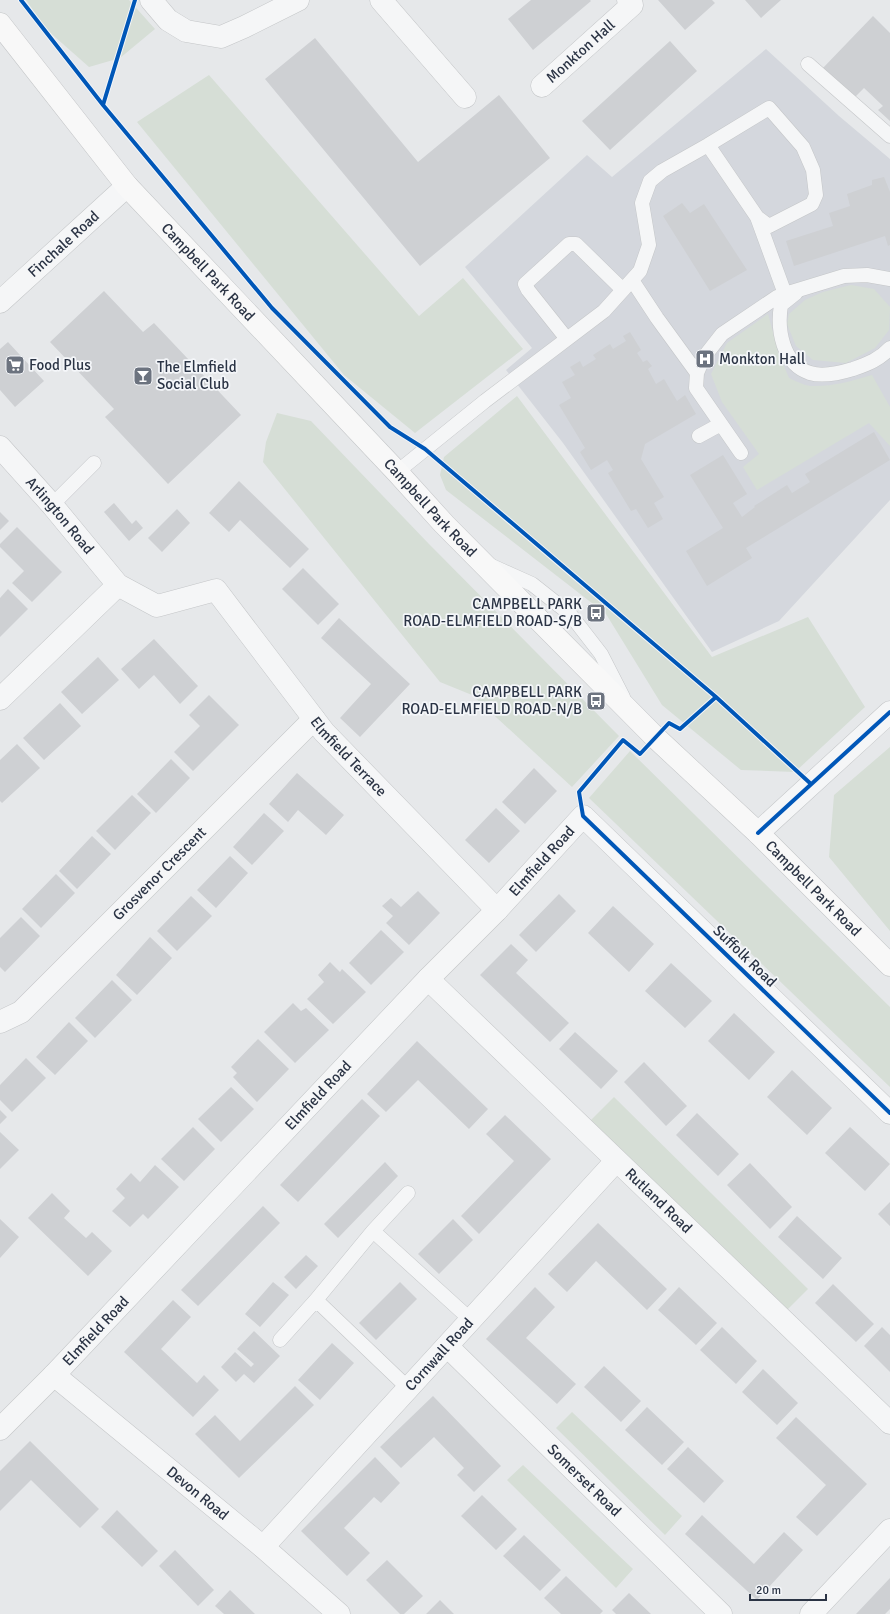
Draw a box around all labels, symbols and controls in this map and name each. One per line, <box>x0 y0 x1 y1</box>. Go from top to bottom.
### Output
street label: Monkton Hall <box>542 16 619 87</box>
street label: Finchale Road <box>24 207 103 281</box>
street label: Campbell Park Road <box>158 219 259 325</box>
hospital icon: Monkton Hall <box>694 348 716 370</box>
place label: Monkton Hall <box>719 350 805 368</box>
supermarket icon: Food Plus <box>4 354 26 376</box>
place label: Food Plus <box>29 356 91 374</box>
place label: The Elmfield Social Club <box>157 358 237 393</box>
bar icon: The Elmfield Social Club <box>132 365 154 387</box>
street label: Campbell Park Road <box>380 455 481 561</box>
street label: Arlington Road <box>22 473 98 558</box>
place label: CAMPBELL PARK ROAD-ELMFIELD ROAD-S/B <box>403 595 582 630</box>
bus stop icon: CAMPBELL PARK ROAD-ELMFIELD ROAD-S/B <box>585 602 607 624</box>
place label: CAMPBELL PARK ROAD-ELMFIELD ROAD-N/B <box>402 683 582 718</box>
bus stop icon: CAMPBELL PARK ROAD-ELMFIELD ROAD-N/B <box>585 690 607 712</box>
street label: Elmfield Terrace <box>306 713 391 800</box>
street label: Elmfield Road <box>505 822 578 900</box>
street label: Grosvenor Crescent <box>109 823 210 924</box>
street label: Campbell Park Road <box>762 837 865 940</box>
street label: Suffolk Road <box>710 921 780 991</box>
street label: Elmfield Road <box>281 1057 355 1134</box>
street label: Rutland Road <box>622 1165 696 1237</box>
street label: Elmfield Road <box>59 1292 133 1369</box>
street label: Cornwall Road <box>401 1314 477 1395</box>
street label: Somerset Road <box>544 1440 625 1520</box>
street label: Devon Road <box>163 1462 232 1524</box>
scale bar <box>750 1576 826 1602</box>
text: 20 m <box>756 1583 781 1598</box>

